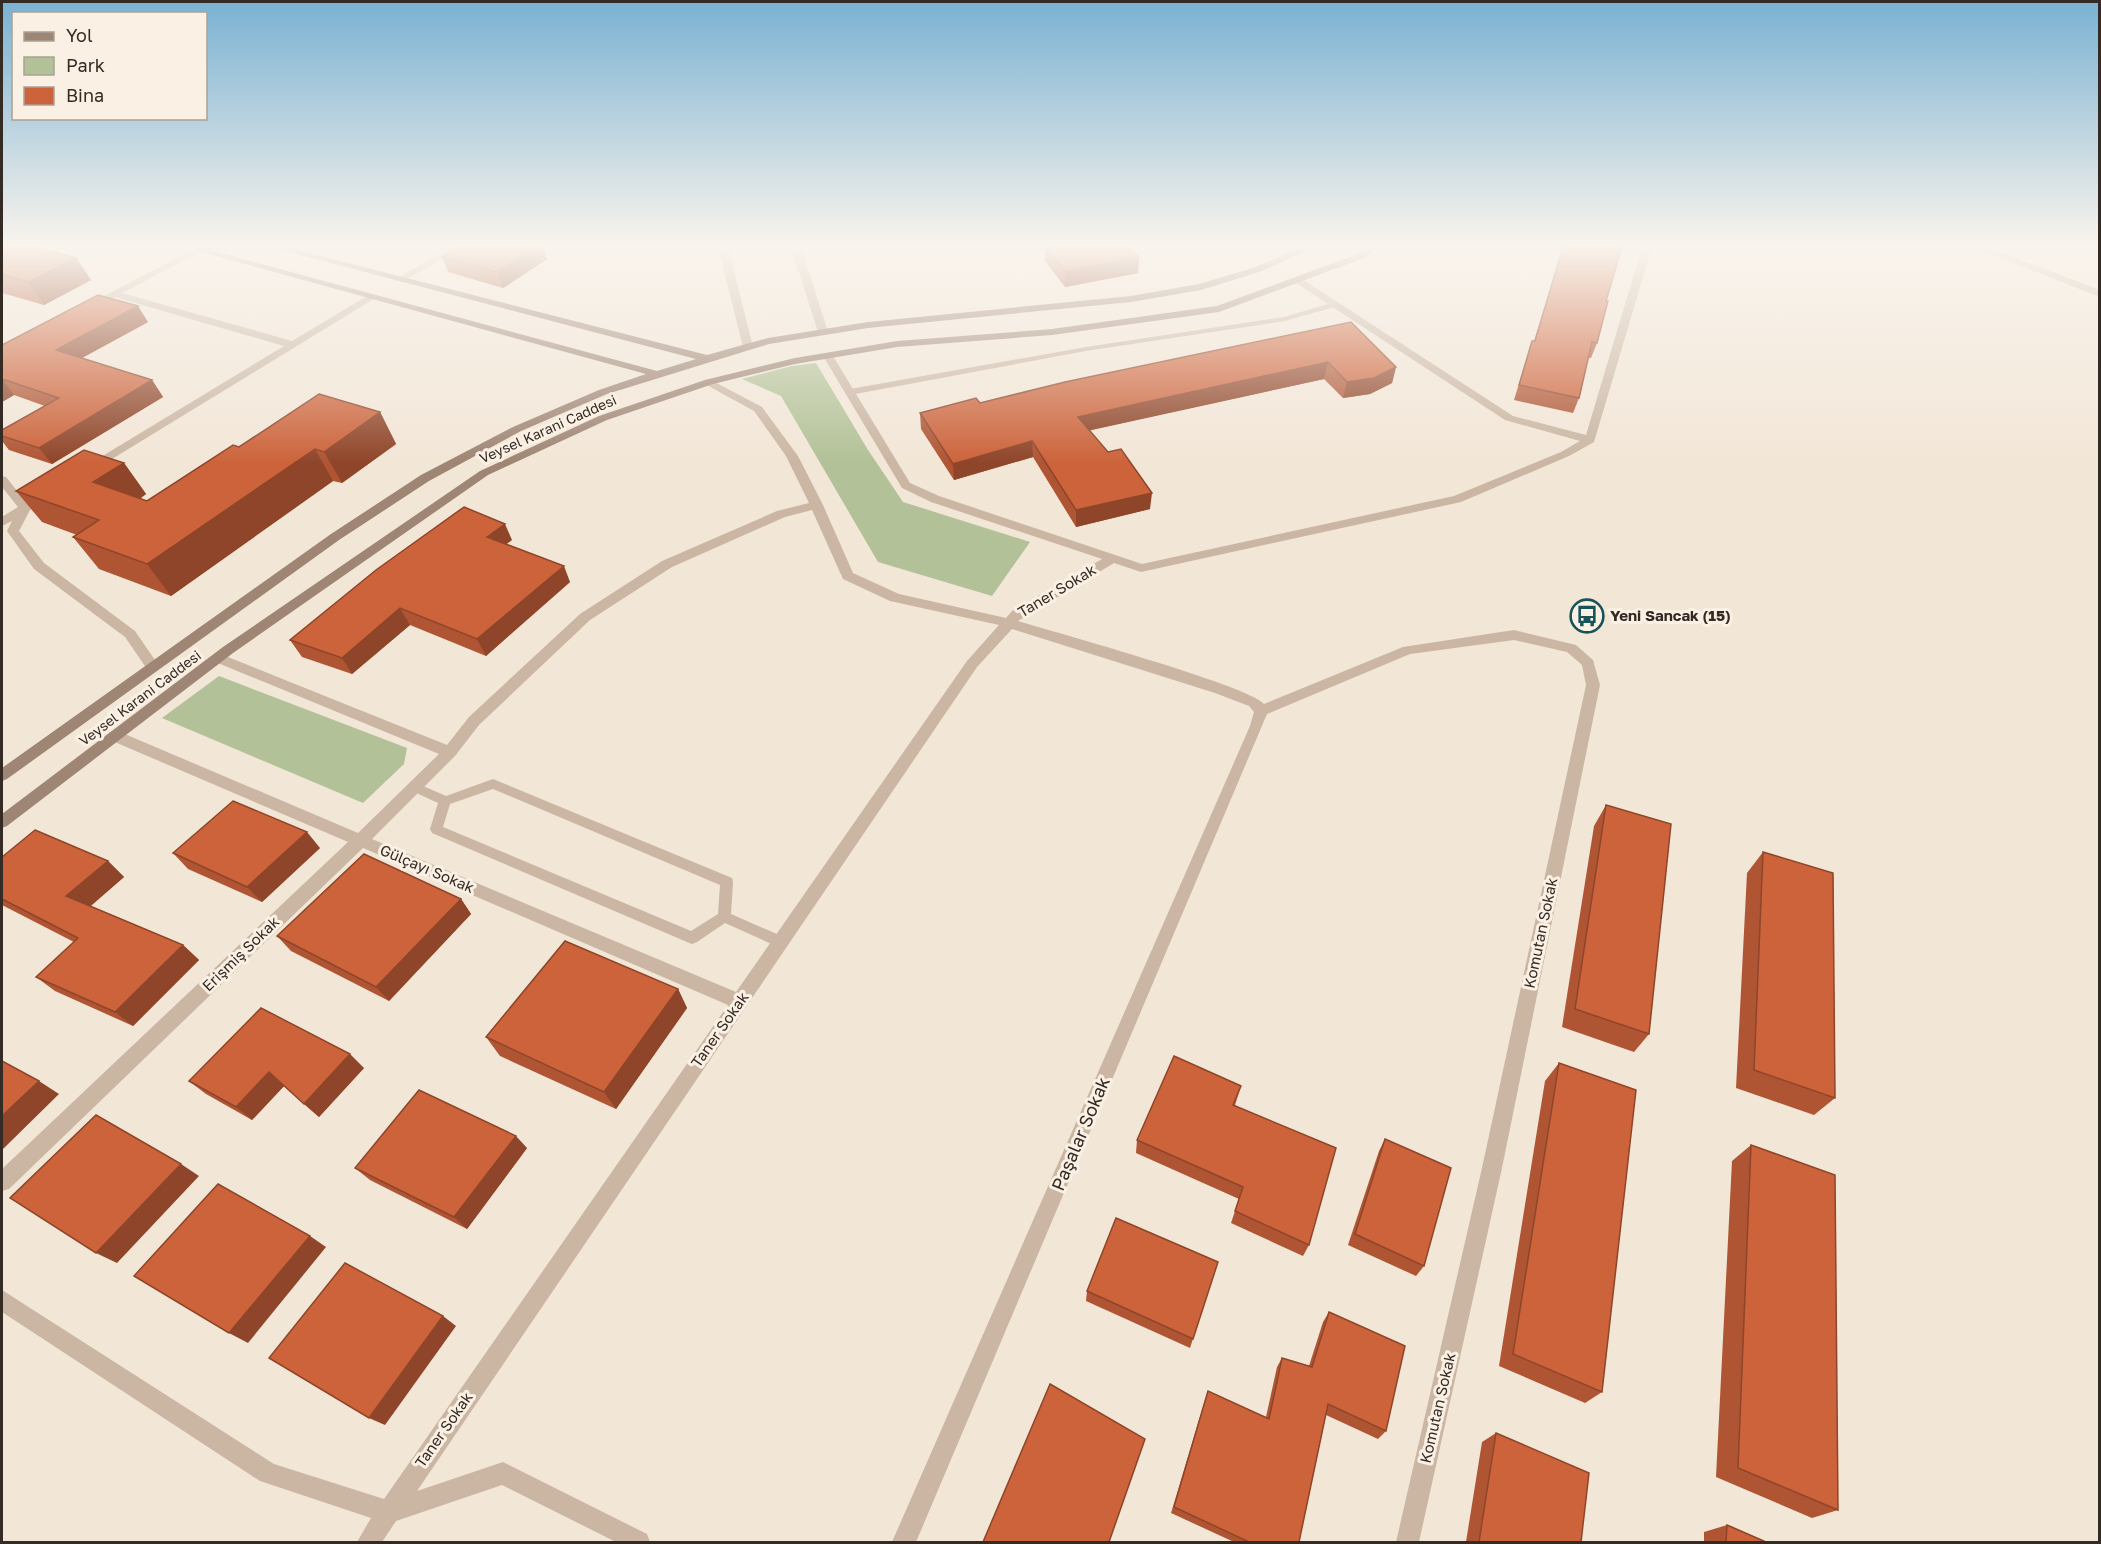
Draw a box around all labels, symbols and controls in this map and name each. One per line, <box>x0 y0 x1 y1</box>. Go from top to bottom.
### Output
legend <box>12 12 207 120</box>
text: Yol <box>66 24 93 46</box>
text: Park <box>66 54 105 76</box>
text: Bina <box>66 84 104 106</box>
street label: Veysel Karani Caddesi <box>477 391 619 466</box>
street label: Taner Sokak <box>1014 560 1099 620</box>
bus stop icon: Yeni Sancak (15) <box>1569 598 1605 634</box>
place label: Yeni Sancak (15) <box>1610 606 1731 624</box>
street label: Veysel Karani Caddesi <box>75 646 204 749</box>
street label: Gülçayı Sokak <box>378 840 478 896</box>
street label: Komutan Sokak <box>1519 875 1561 990</box>
street label: Erişmiş Sokak <box>198 912 283 994</box>
street label: Taner Sokak <box>687 988 752 1071</box>
street label: Paşalar Sokak <box>1046 1073 1114 1194</box>
street label: Komutan Sokak <box>1416 1350 1459 1465</box>
street label: Taner Sokak <box>411 1388 476 1471</box>

